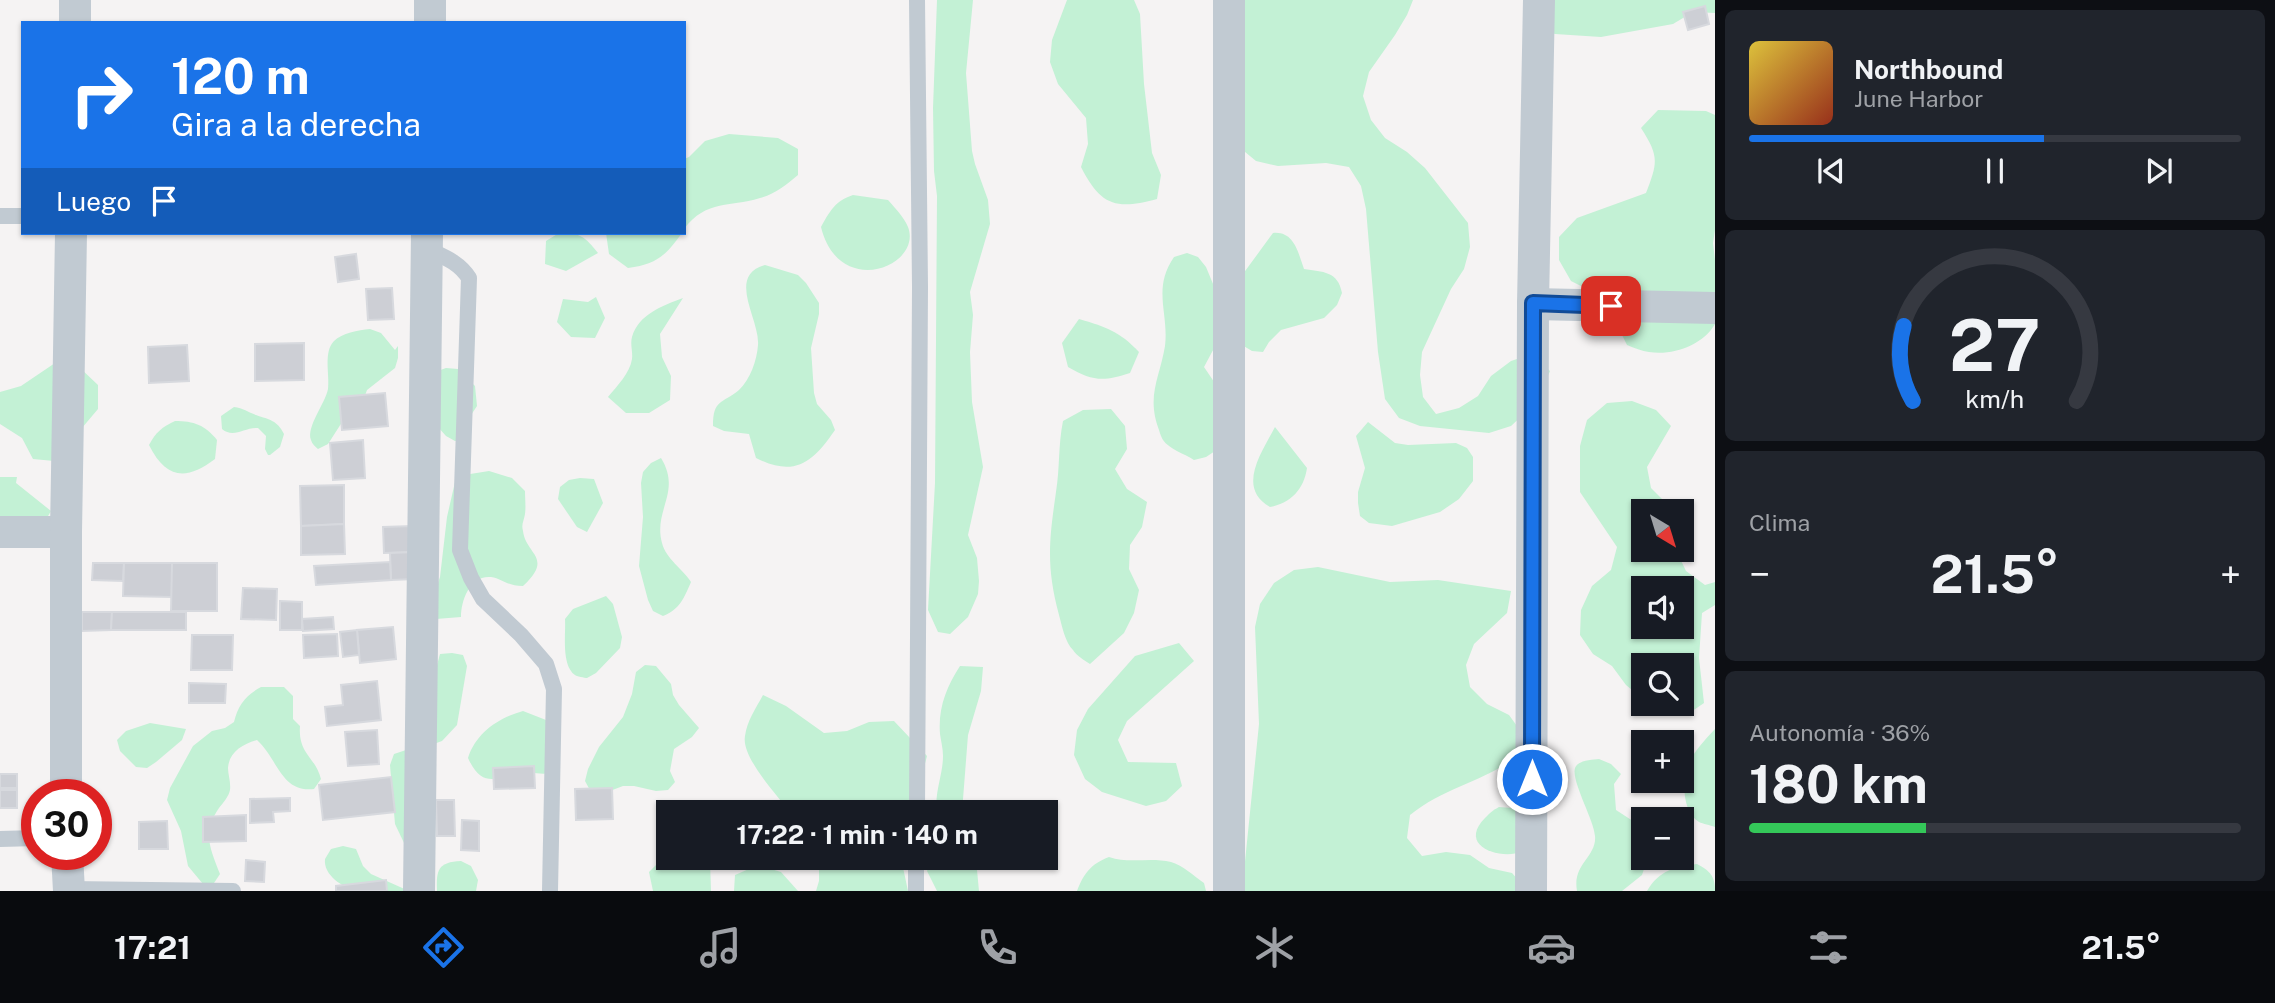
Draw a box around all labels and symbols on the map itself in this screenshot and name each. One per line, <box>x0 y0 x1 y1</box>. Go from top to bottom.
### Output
pin <box>1581 276 1641 336</box>
north arrow <box>1631 499 1694 562</box>
position arrow <box>1495 742 1569 816</box>
speed limit sign: 30 <box>21 779 112 870</box>

